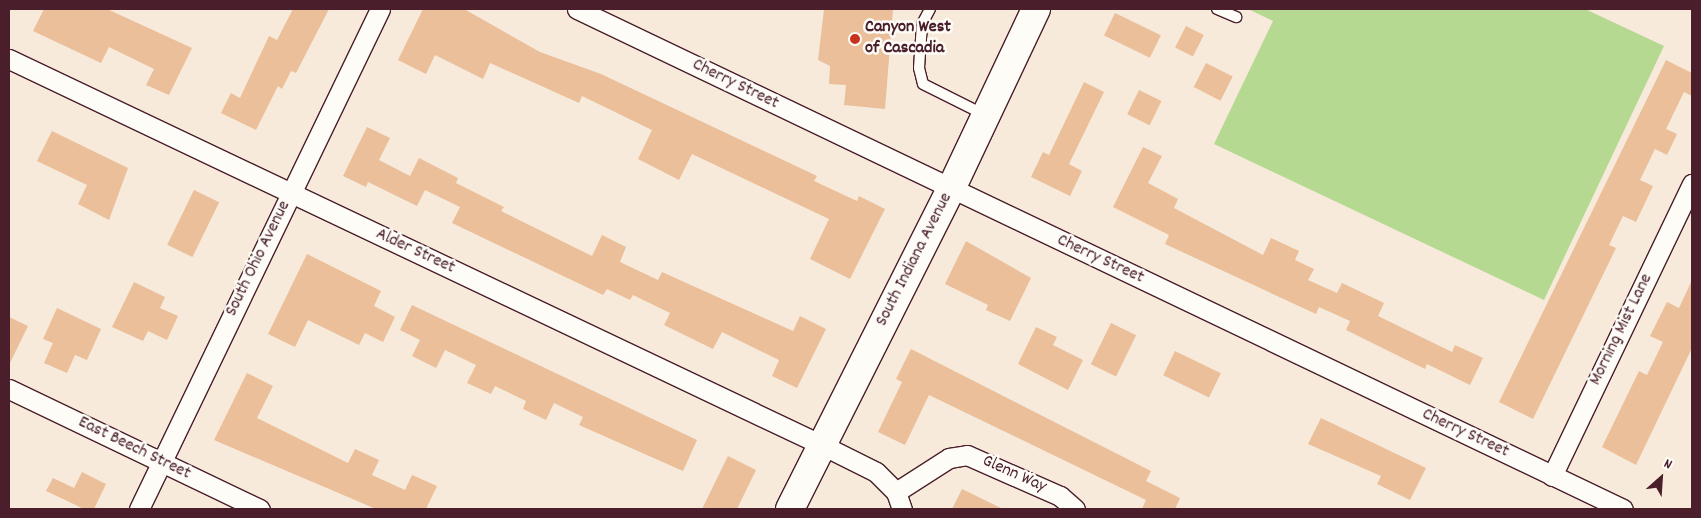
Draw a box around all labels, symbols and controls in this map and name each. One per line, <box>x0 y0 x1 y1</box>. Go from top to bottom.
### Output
place label: Canyon West of Cascadia <box>865 18 951 60</box>
marker: Canyon West of Cascadia <box>849 33 861 45</box>
street label: Cherry Street <box>688 55 782 115</box>
street label: South Indiana Avenue <box>872 190 958 330</box>
street label: South Ohio Avenue <box>222 198 296 320</box>
street label: Alder Street <box>372 224 458 280</box>
street label: Cherry Street <box>1053 230 1147 290</box>
street label: Morning Mist Lane <box>1586 271 1658 389</box>
street label: Cherry Street <box>1418 404 1512 464</box>
street label: East Beech Street <box>74 412 194 486</box>
street label: Glenn Way <box>978 451 1050 499</box>
north arrow <box>1636 453 1686 503</box>
text: N <box>1660 454 1675 475</box>

